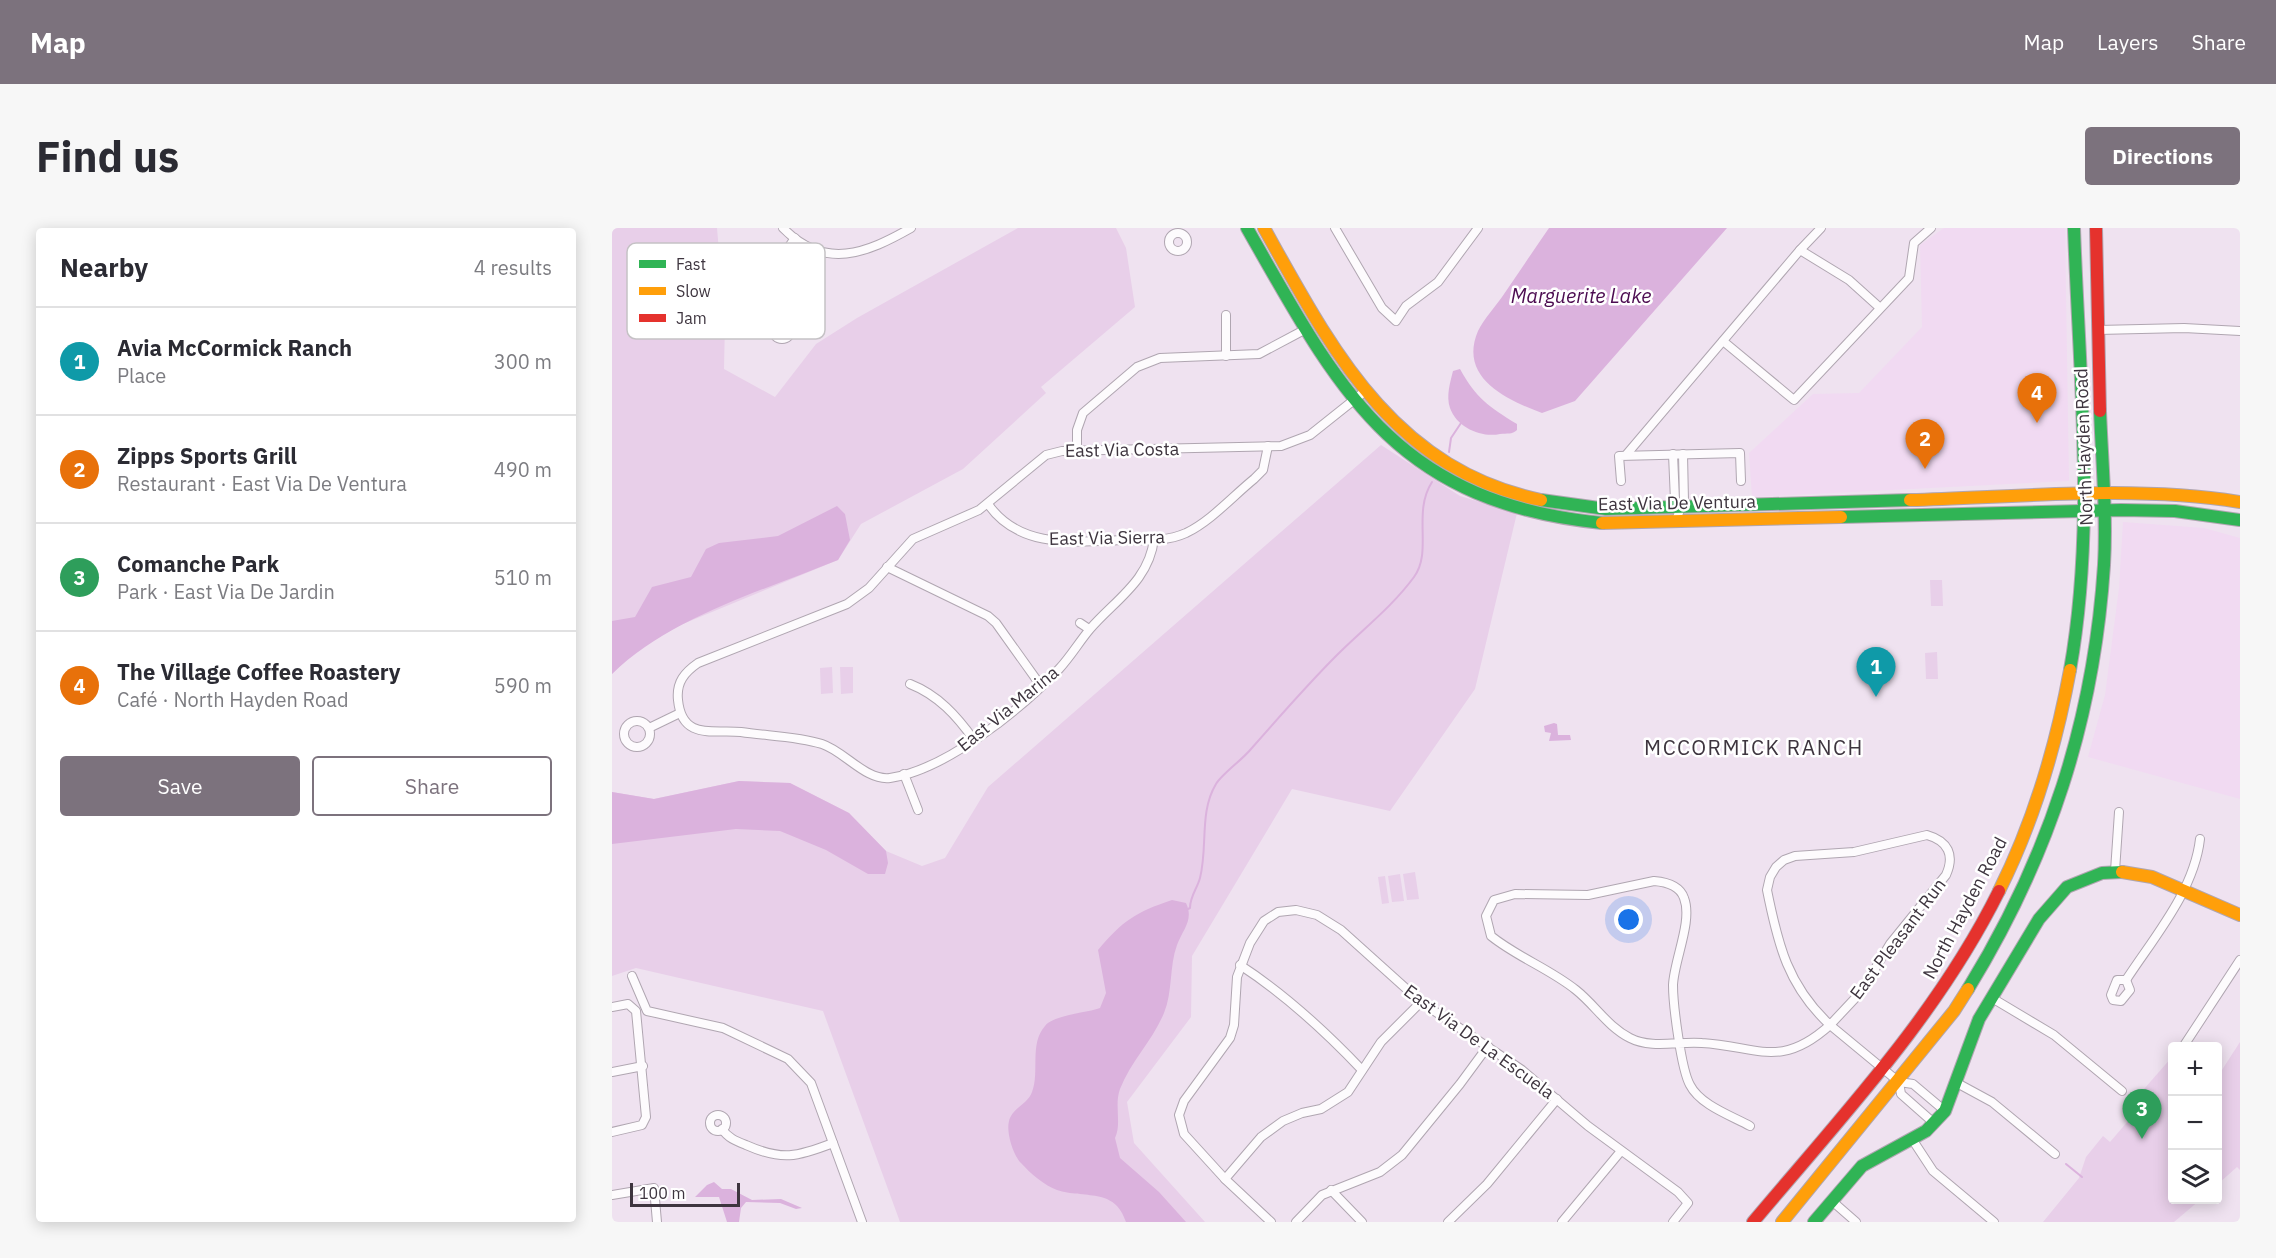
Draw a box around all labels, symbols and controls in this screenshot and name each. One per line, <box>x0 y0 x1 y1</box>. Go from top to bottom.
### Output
text: Map <box>30 24 86 61</box>
text: Map <box>2024 28 2064 56</box>
text: Layers <box>2097 28 2159 56</box>
text: Share <box>2192 28 2246 56</box>
button: Directions <box>2085 127 2240 185</box>
text: Find us <box>36 129 179 184</box>
legend <box>627 243 825 339</box>
text: Nearby <box>60 250 148 284</box>
text: 4 results <box>474 254 552 281</box>
text: Fast <box>676 254 706 274</box>
text: Slow <box>676 281 711 301</box>
water label: Marguerite Lake <box>1511 282 1651 309</box>
text: Jam <box>676 308 707 328</box>
text: Avia McCormick Ranch <box>117 333 352 362</box>
text: 1 <box>74 348 86 375</box>
text: 300 m <box>494 348 552 375</box>
text: Place <box>117 362 166 389</box>
street label: North Hayden Road <box>2069 368 2098 526</box>
pin: 4 <box>2018 374 2056 423</box>
pin: 2 <box>1906 420 1944 469</box>
street label: East Via Costa <box>1065 437 1180 462</box>
text: Zipps Sports Grill <box>117 441 297 470</box>
text: 2 <box>74 456 86 483</box>
text: 490 m <box>494 456 552 483</box>
text: Restaurant · East Via De Ventura <box>117 470 407 497</box>
street label: East Via De Ventura <box>1598 490 1757 515</box>
street label: East Via Sierra <box>1049 525 1166 550</box>
text: Comanche Park <box>117 549 279 578</box>
text: 3 <box>74 564 86 591</box>
text: 510 m <box>494 564 552 591</box>
text: Park · East Via De Jardin <box>117 578 335 605</box>
pin: 1 <box>1856 648 1896 697</box>
text: The Village Coffee Roastery <box>117 657 401 686</box>
street label: East Via Marina <box>952 660 1063 757</box>
text: 4 <box>74 672 86 699</box>
text: 590 m <box>494 672 552 699</box>
text: Café · North Hayden Road <box>117 686 349 713</box>
district label: MCCORMICK RANCH <box>1644 733 1864 761</box>
button: Save <box>60 756 300 816</box>
button: Share <box>312 756 552 816</box>
street label: North Hayden Road <box>1917 833 2012 983</box>
street label: East Pleasant Run <box>1845 874 1951 1004</box>
your location <box>1614 905 1643 934</box>
street label: East Via De La Escuela <box>1399 979 1559 1104</box>
map controls <box>2168 1042 2222 1204</box>
button: + <box>2168 1042 2222 1096</box>
pin: 3 <box>2122 1090 2162 1139</box>
button: − <box>2168 1096 2222 1150</box>
button: layers <box>2168 1150 2222 1204</box>
scale bar <box>630 1180 740 1208</box>
text: 100 m <box>639 1183 686 1203</box>

